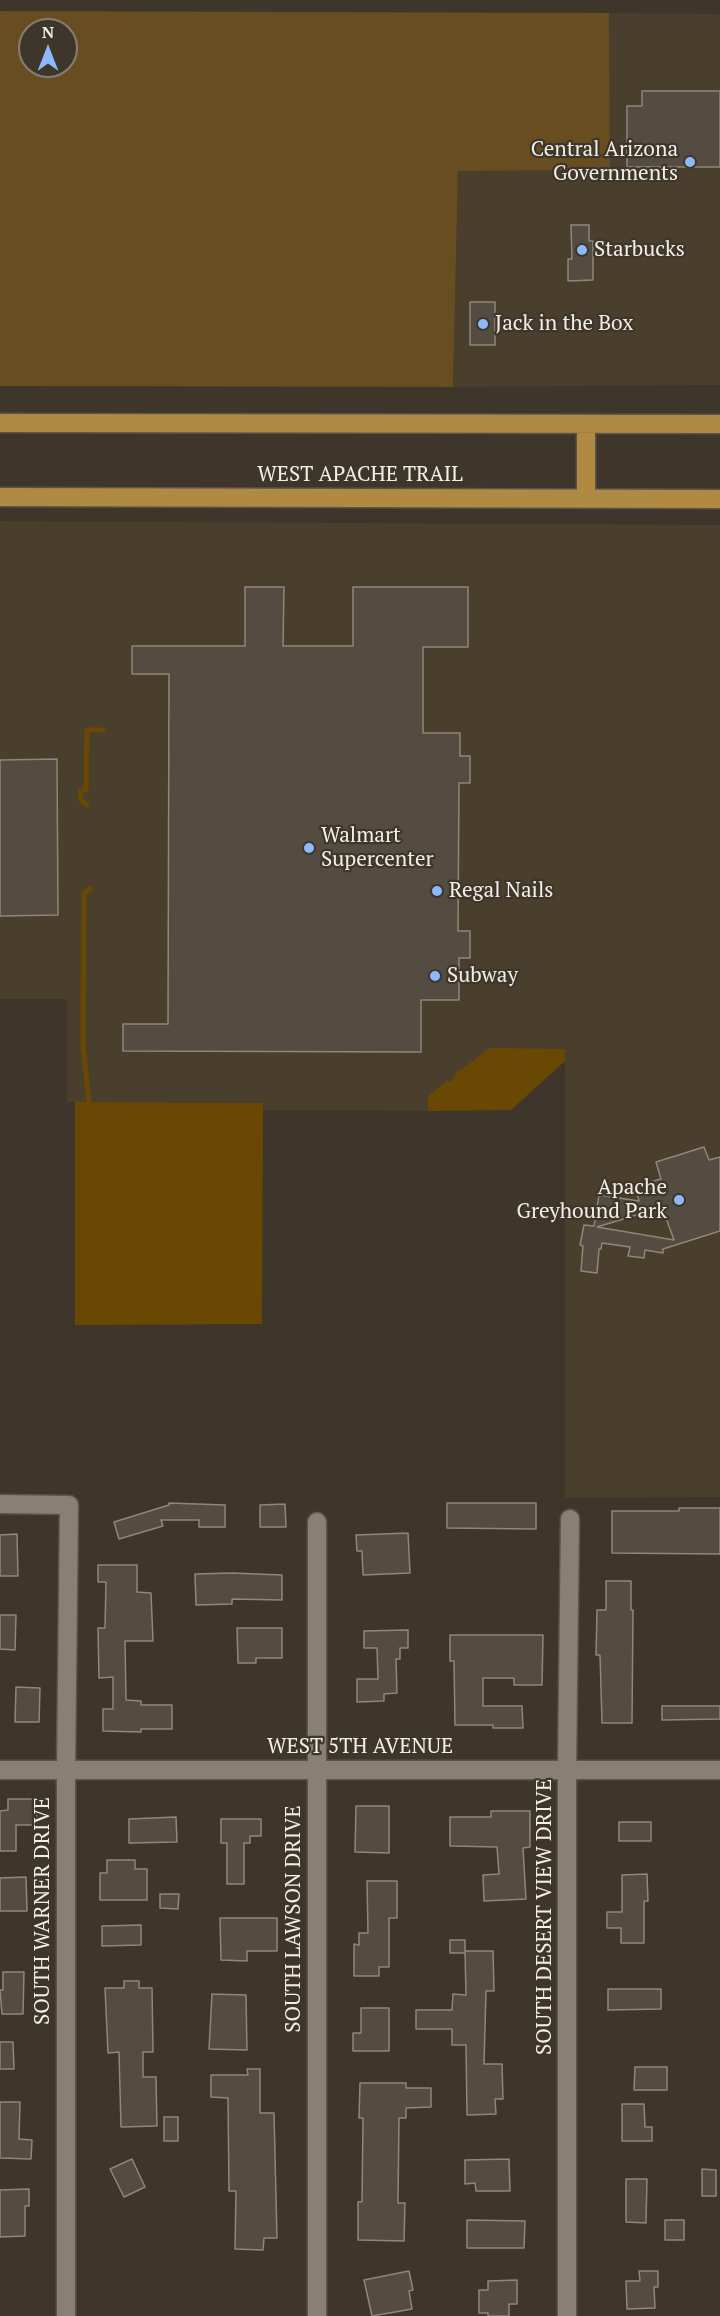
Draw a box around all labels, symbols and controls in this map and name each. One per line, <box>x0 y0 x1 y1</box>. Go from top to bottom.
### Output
north arrow <box>18 18 78 78</box>
text: N <box>42 21 54 43</box>
place label: Central Arizona Governments <box>531 137 678 187</box>
marker: Central Arizona Governments <box>683 155 697 169</box>
place label: Starbucks <box>594 237 685 263</box>
marker: Starbucks <box>575 243 589 257</box>
place label: Jack in the Box <box>495 311 633 337</box>
marker: Jack in the Box <box>476 317 490 331</box>
street label: WEST APACHE TRAIL <box>257 462 463 488</box>
place label: Walmart Supercenter <box>321 823 434 873</box>
marker: Walmart Supercenter <box>302 841 316 855</box>
place label: Regal Nails <box>449 878 553 904</box>
marker: Regal Nails <box>430 884 444 898</box>
place label: Subway <box>447 963 518 989</box>
marker: Subway <box>428 969 442 983</box>
place label: Apache Greyhound Park <box>516 1175 667 1225</box>
marker: Apache Greyhound Park <box>672 1193 686 1207</box>
street label: WEST 5TH AVENUE <box>267 1734 453 1760</box>
street label: SOUTH DESERT VIEW DRIVE <box>532 1779 558 2055</box>
street label: SOUTH WARNER DRIVE <box>30 1797 56 2025</box>
street label: SOUTH LAWSON DRIVE <box>281 1805 307 2033</box>

